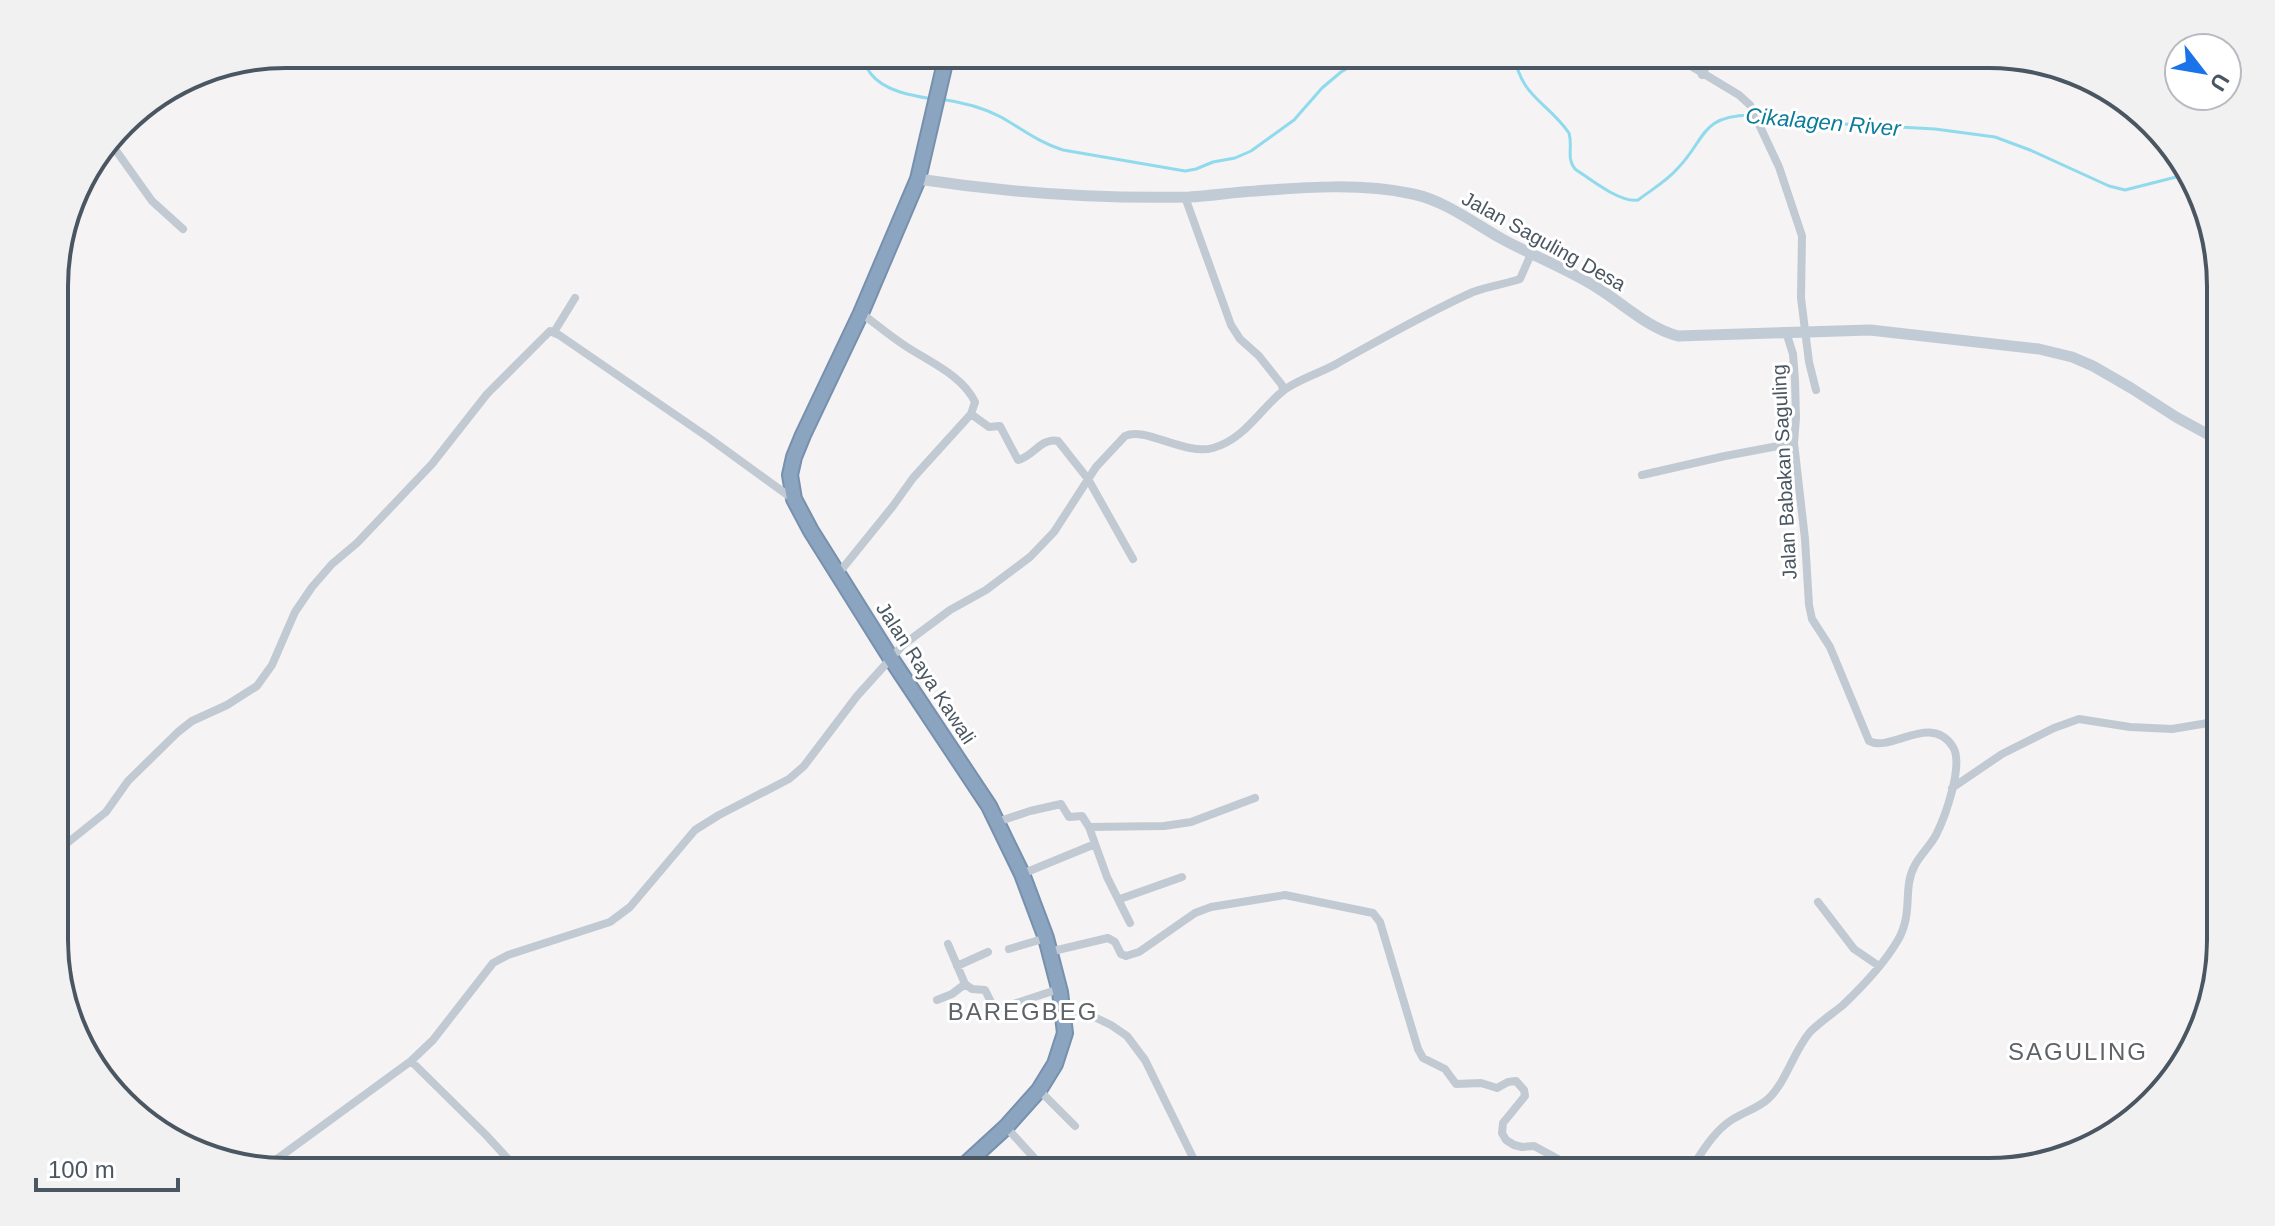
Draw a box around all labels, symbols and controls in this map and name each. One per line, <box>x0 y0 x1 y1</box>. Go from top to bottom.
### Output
north arrow <box>2163 32 2243 112</box>
text: U <box>2205 69 2235 95</box>
water label: Cikalagen River <box>1745 103 1903 141</box>
street label: Jalan Saguling Desa <box>1458 187 1630 296</box>
street label: Jalan Babakan Saguling <box>1767 364 1801 580</box>
street label: Jalan Raya Kawali <box>872 598 980 748</box>
district label: BAREGBEG <box>948 998 1098 1025</box>
district label: SAGULING <box>2008 1038 2148 1065</box>
scale bar <box>36 1142 178 1192</box>
text: 100 m <box>48 1156 115 1183</box>

